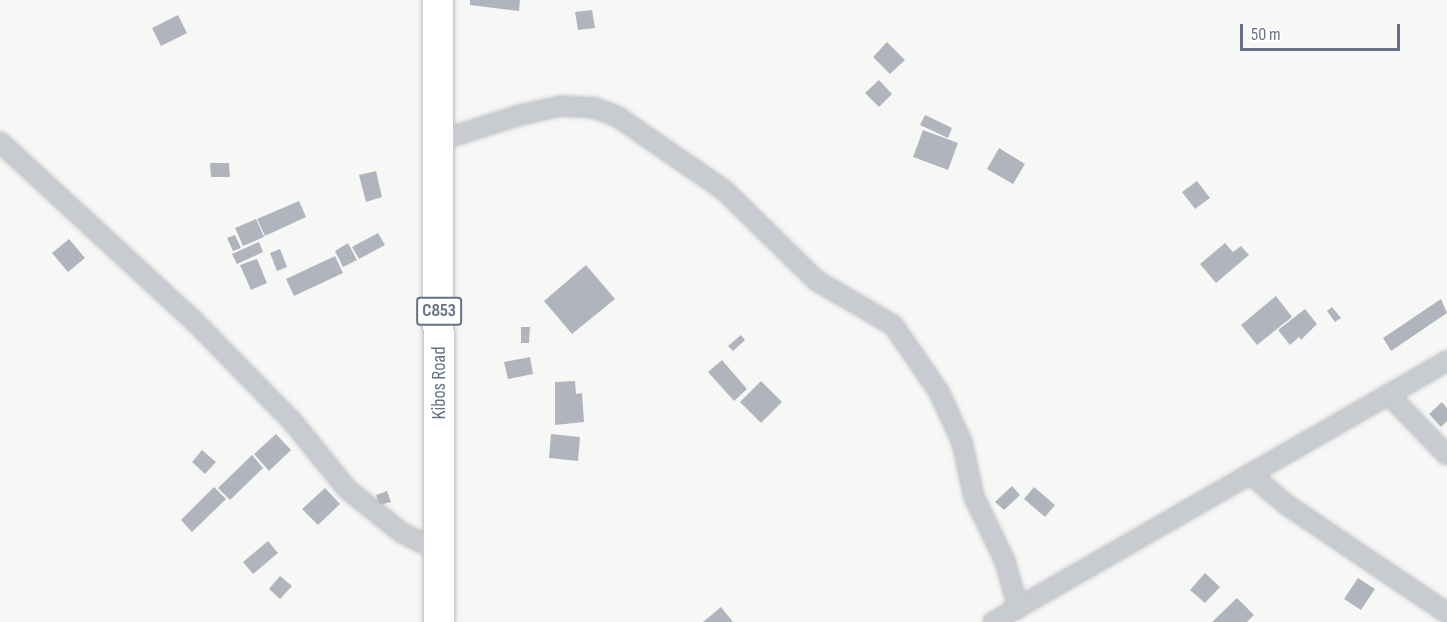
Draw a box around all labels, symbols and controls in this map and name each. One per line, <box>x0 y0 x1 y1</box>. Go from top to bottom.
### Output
scale bar <box>1243 12 1404 50</box>
text: 50 m <box>1251 24 1281 45</box>
road number: C853 <box>415 296 463 326</box>
street label: Kibos Road <box>427 346 451 420</box>

